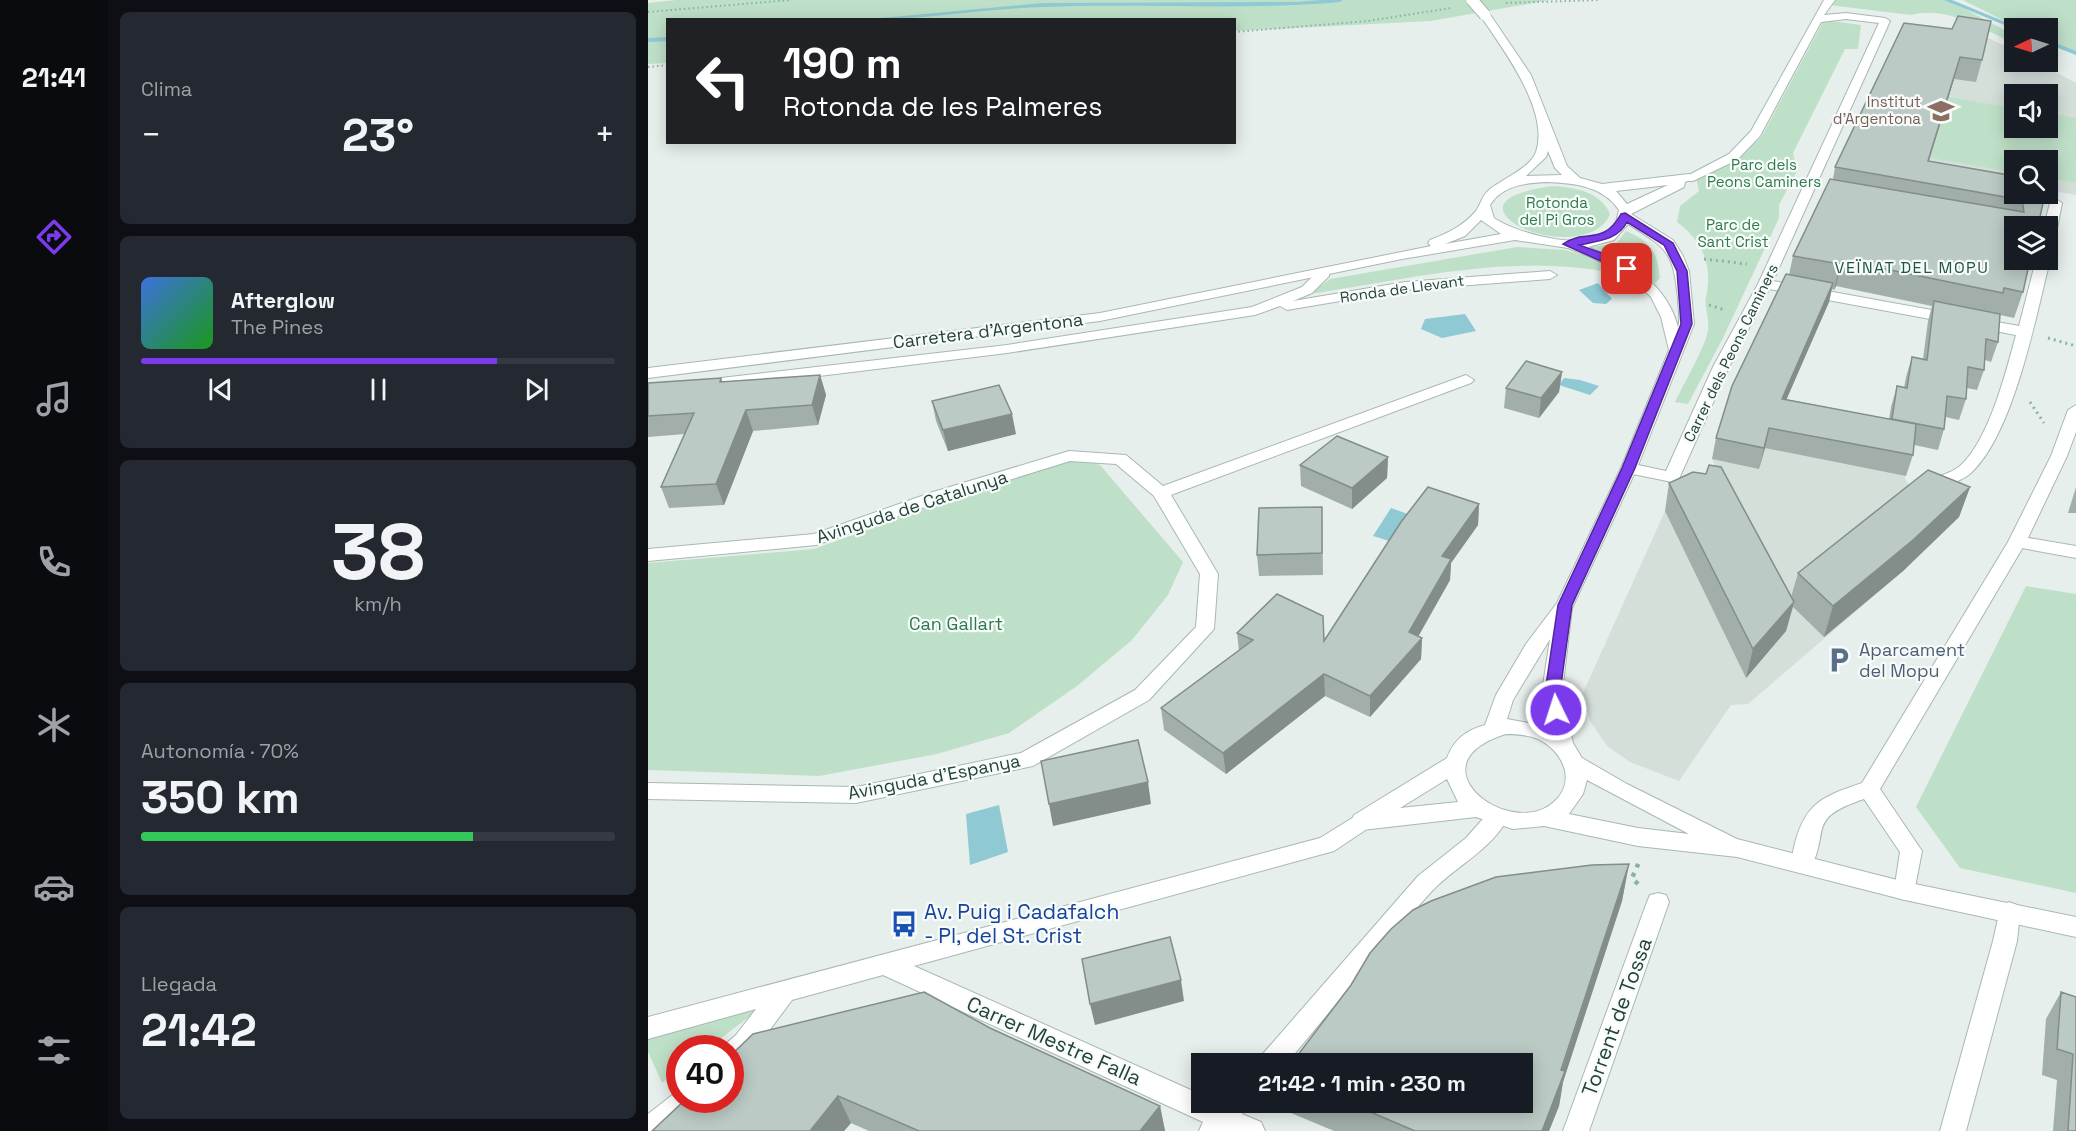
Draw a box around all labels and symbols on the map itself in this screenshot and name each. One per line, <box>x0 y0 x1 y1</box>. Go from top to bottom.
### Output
north arrow <box>2004 18 2058 72</box>
place label: Institut d'Argentona <box>1833 92 1921 128</box>
school or university icon: Institut d'Argentona <box>1926 96 1956 126</box>
park label: Parc dels Peons Caminers <box>1707 155 1821 191</box>
park label: Rotonda del Pi Gros <box>1519 193 1595 229</box>
park label: Parc de Sant Crist <box>1697 215 1769 251</box>
pin <box>1601 243 1652 294</box>
district label: VEÏNAT DEL MOPU <box>1835 257 1989 278</box>
street label: Carrer dels Peons Caminers <box>1679 261 1782 445</box>
street label: Ronda de Llevant <box>1339 270 1465 307</box>
street label: Carretera d'Argentona <box>892 307 1084 354</box>
street label: Avinguda de Catalunya <box>813 465 1010 548</box>
park label: Can Gallart <box>909 612 1003 635</box>
place label: Aparcament del Mopu <box>1859 638 1965 682</box>
parking icon: Aparcament del Mopu <box>1824 645 1854 675</box>
position arrow <box>1524 678 1588 742</box>
street label: Avinguda d'Espanya <box>846 749 1022 805</box>
place label: Av. Puig i Cadafalch - Pl, del St. Crist <box>924 898 1119 949</box>
bus stop icon: Av. Puig i Cadafalch - Pl, del St. Crist <box>889 909 919 939</box>
street label: Torrent de Tossa <box>1575 934 1658 1100</box>
street label: Carrer Mestre Falla <box>962 990 1146 1091</box>
speed limit sign: 40 <box>666 1035 744 1113</box>

